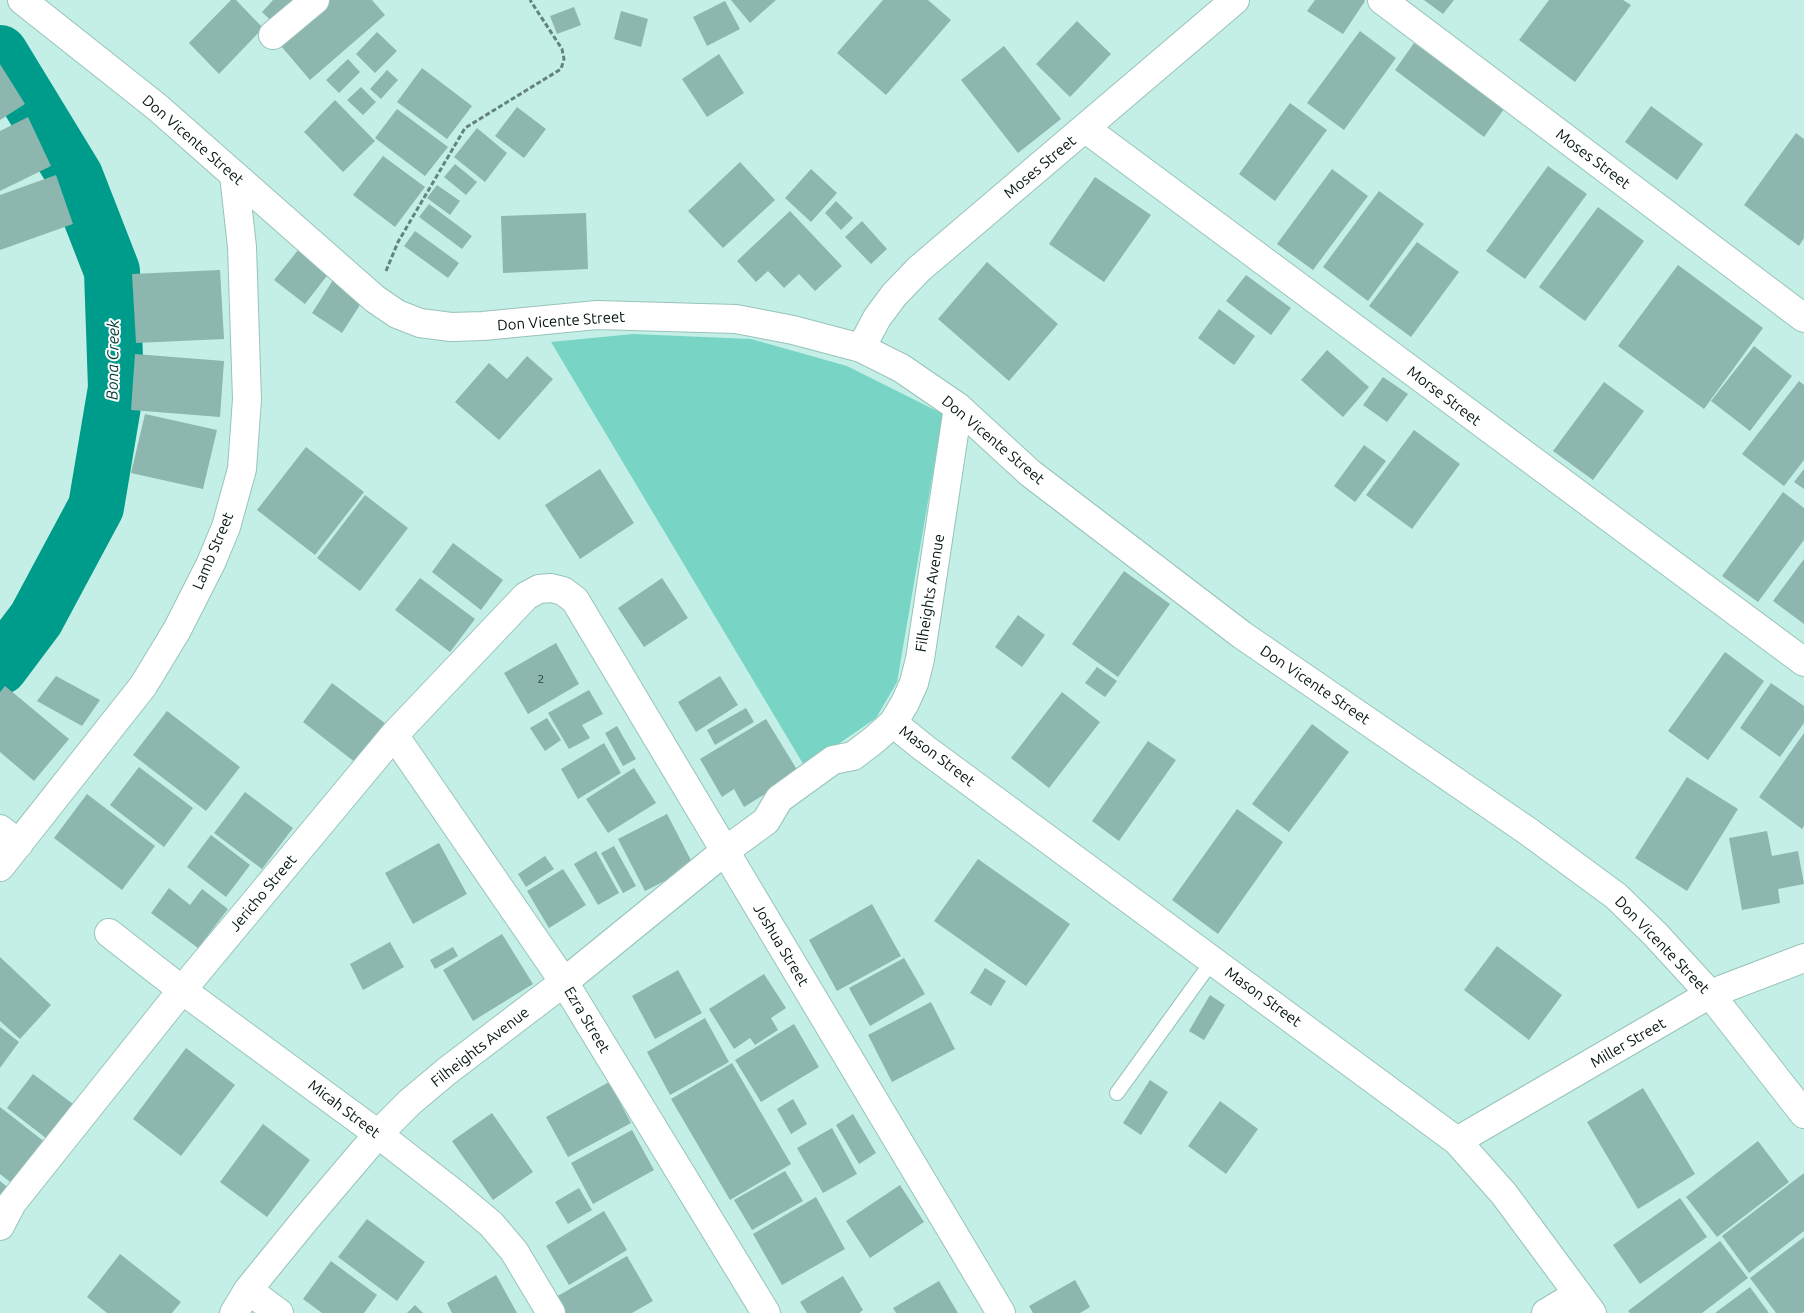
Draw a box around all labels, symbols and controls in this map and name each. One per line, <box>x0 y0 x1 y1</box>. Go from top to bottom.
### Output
street label: Don Vicente Street <box>139 91 247 189</box>
street label: Moses Street <box>1552 125 1634 193</box>
street label: Moses Street <box>1000 132 1080 202</box>
street label: Don Vicente Street <box>496 308 626 334</box>
water label: Bona Creek <box>103 320 123 400</box>
street label: Morse Street <box>1404 362 1484 430</box>
street label: Don Vicente Street <box>938 392 1048 488</box>
street label: Lamb Street <box>189 510 237 592</box>
street label: Filheights Avenue <box>912 533 948 653</box>
street label: Don Vicente Street <box>1257 642 1373 728</box>
house number: 2 <box>538 672 544 686</box>
street label: Mason Street <box>896 722 978 790</box>
street label: Jericho Street <box>226 851 300 935</box>
street label: Don Vicente Street <box>1611 893 1713 997</box>
street label: Joshua Street <box>749 901 813 989</box>
street label: Mason Street <box>1221 963 1305 1031</box>
street label: Ezra Street <box>560 984 614 1056</box>
street label: Filheights Avenue <box>427 1003 533 1091</box>
street label: Miller Street <box>1587 1014 1669 1072</box>
street label: Micah Street <box>305 1076 383 1142</box>

